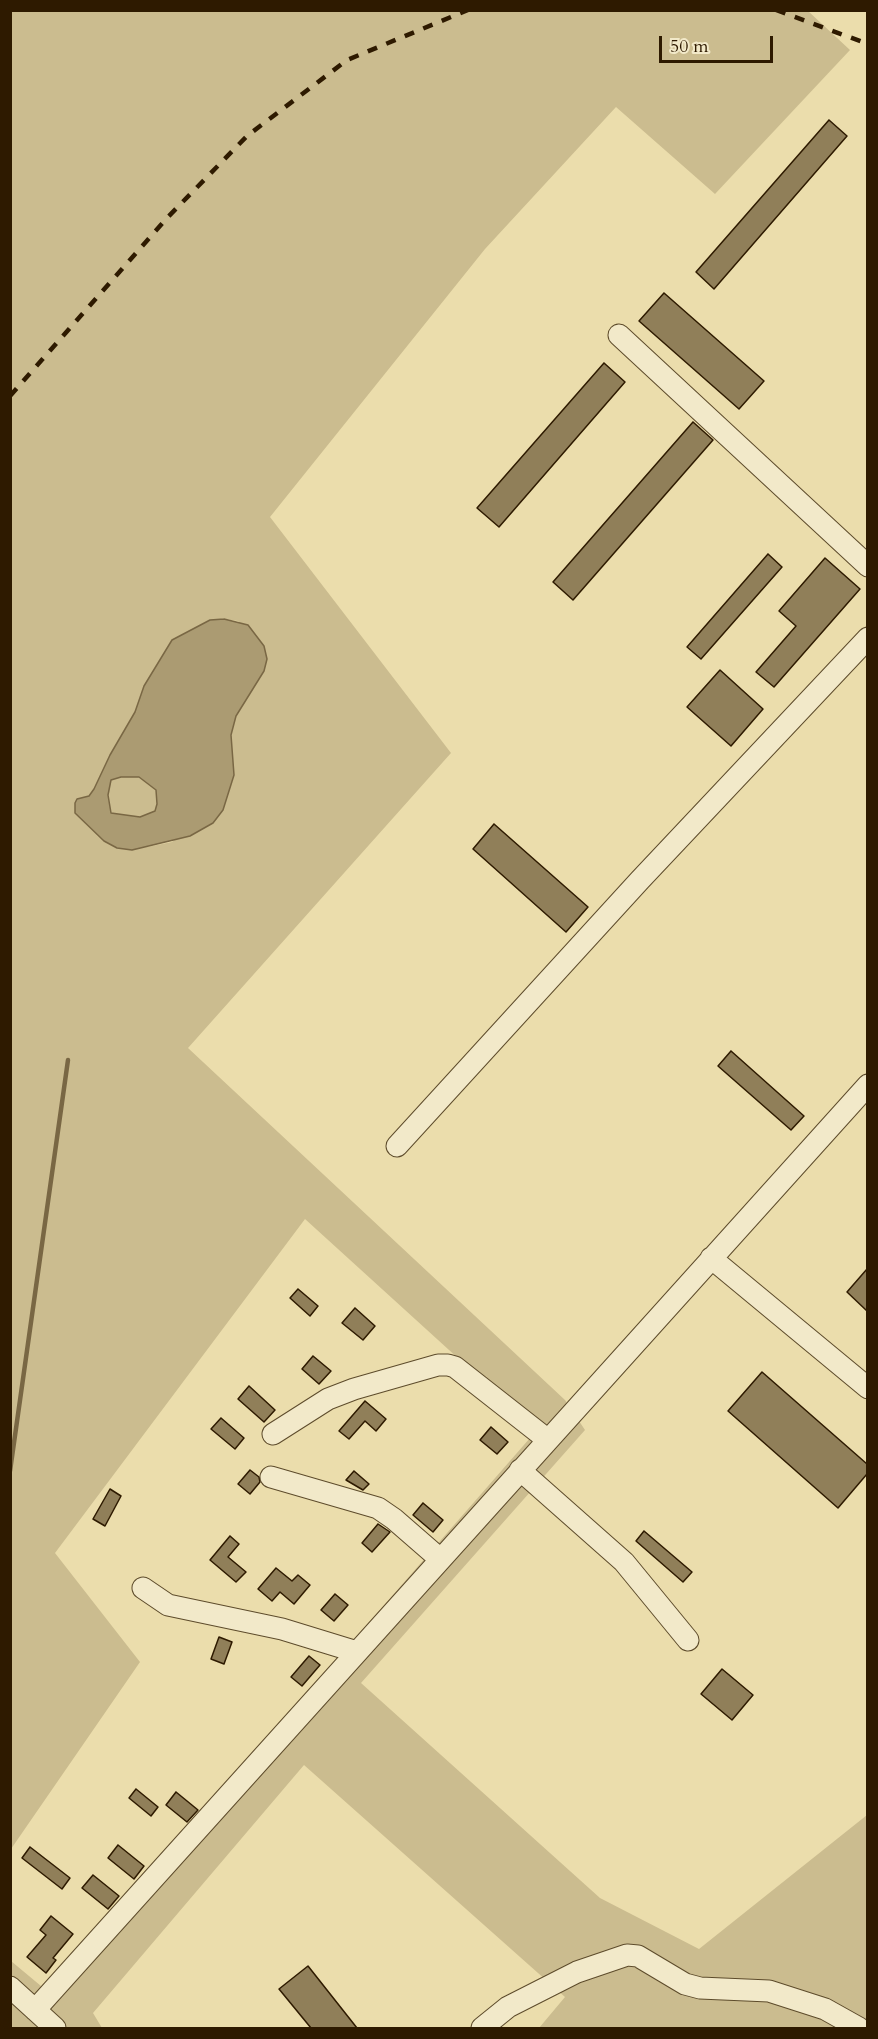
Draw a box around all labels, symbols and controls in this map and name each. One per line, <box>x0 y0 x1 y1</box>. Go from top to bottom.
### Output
scale bar <box>662 24 776 62</box>
text: 50 m <box>670 34 709 59</box>

